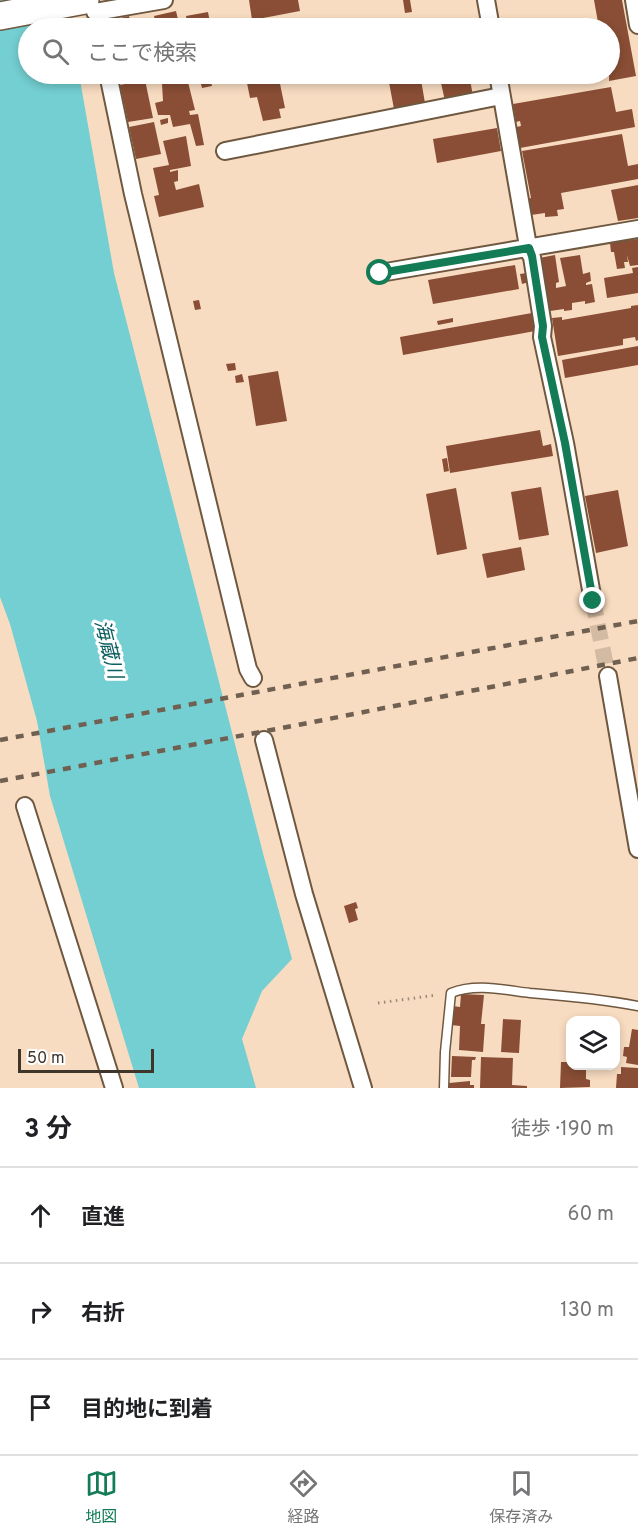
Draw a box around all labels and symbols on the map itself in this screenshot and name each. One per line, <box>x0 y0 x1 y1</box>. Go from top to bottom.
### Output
route start <box>366 259 392 285</box>
route end <box>579 587 605 613</box>
water label: 海蔵川 <box>87 617 127 684</box>
scale bar <box>18 1046 154 1074</box>

